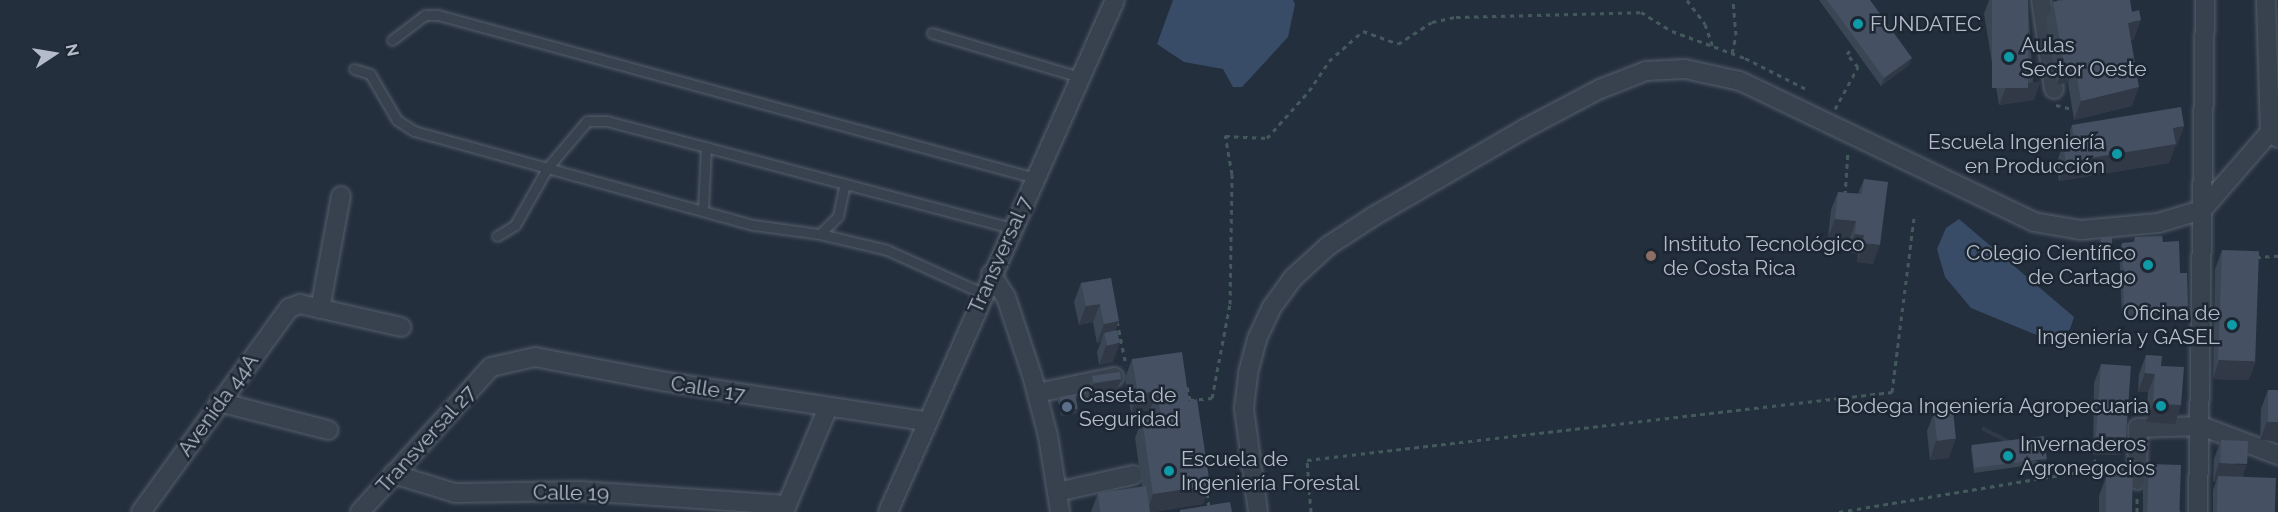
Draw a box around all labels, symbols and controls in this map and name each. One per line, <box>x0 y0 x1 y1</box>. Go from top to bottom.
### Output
place label: FUNDATEC <box>1870 11 1981 37</box>
marker: FUNDATEC <box>1851 17 1865 31</box>
north arrow <box>24 24 84 84</box>
place label: Aulas Sector Oeste <box>2021 32 2147 82</box>
text: N <box>62 42 83 58</box>
marker: Aulas Sector Oeste <box>2002 50 2016 64</box>
place label: Escuela Ingeniería en Producción <box>1928 129 2105 179</box>
marker: Escuela Ingeniería en Producción <box>2110 147 2124 161</box>
street label: Transversal 7 <box>963 192 1037 318</box>
place label: Instituto Tecnológico de Costa Rica <box>1663 231 1865 281</box>
place label: Colegio Científico de Cartago <box>1966 240 2136 290</box>
marker: Instituto Tecnológico de Costa Rica <box>1644 249 1658 263</box>
marker: Colegio Científico de Cartago <box>2141 258 2155 272</box>
place label: Oficina de Ingeniería y GASEL <box>2036 300 2220 350</box>
marker: Oficina de Ingeniería y GASEL <box>2225 318 2239 332</box>
street label: Avenida 44A <box>172 349 264 461</box>
street label: Calle 17 <box>669 371 747 407</box>
street label: Transversal 27 <box>371 380 481 498</box>
place label: Caseta de Seguridad <box>1079 382 1179 432</box>
place label: Bodega Ingeniería Agropecuaria <box>1836 393 2149 419</box>
marker: Bodega Ingeniería Agropecuaria <box>2154 399 2168 413</box>
marker: Caseta de Seguridad <box>1060 400 1074 414</box>
place label: Invernaderos Agronegocios <box>2020 431 2155 481</box>
place label: Escuela de Ingeniería Forestal <box>1181 446 1360 496</box>
marker: Invernaderos Agronegocios <box>2001 449 2015 463</box>
marker: Escuela de Ingeniería Forestal <box>1162 464 1176 478</box>
street label: Calle 19 <box>533 480 609 506</box>

